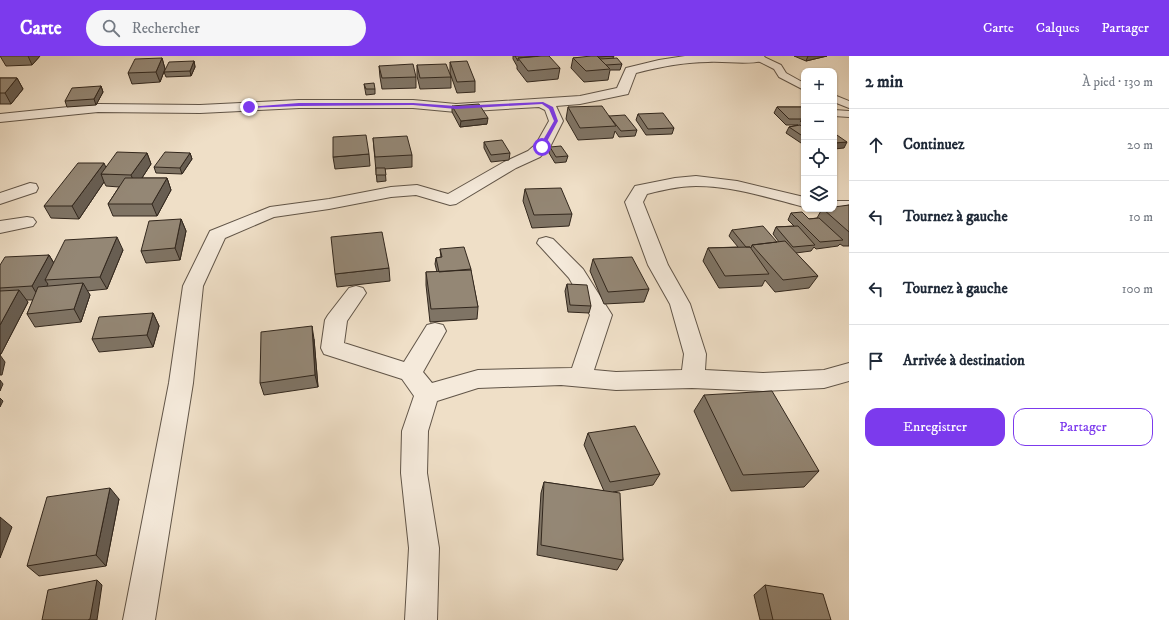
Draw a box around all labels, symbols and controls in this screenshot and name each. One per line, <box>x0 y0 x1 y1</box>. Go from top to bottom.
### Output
search box <box>86 10 366 46</box>
text: Carte <box>20 17 62 40</box>
icon: search <box>100 17 122 39</box>
text: Rechercher <box>132 19 200 38</box>
text: Carte <box>983 19 1014 37</box>
text: Calques <box>1036 19 1079 37</box>
text: Partager <box>1101 19 1149 37</box>
map controls <box>801 68 837 212</box>
button: + <box>801 68 837 104</box>
text: 2 min <box>865 71 903 93</box>
text: À pied · 130 m <box>1082 74 1153 90</box>
route end <box>240 98 258 116</box>
button: − <box>801 104 837 140</box>
icon: ahead <box>865 134 887 156</box>
text: Continuez <box>903 135 964 154</box>
text: 20 m <box>1127 137 1153 153</box>
route start <box>533 138 551 156</box>
button: locate <box>801 140 837 176</box>
button: layers <box>801 176 837 212</box>
icon: left <box>865 206 887 228</box>
text: Tournez à gauche <box>903 207 1008 226</box>
text: 10 m <box>1129 209 1153 225</box>
icon: left <box>865 278 887 300</box>
text: Tournez à gauche <box>903 279 1008 298</box>
text: 100 m <box>1122 281 1153 297</box>
icon: arrive <box>865 350 887 372</box>
text: Arrivée à destination <box>903 351 1025 370</box>
button: Enregistrer <box>865 408 1005 446</box>
button: Partager <box>1013 408 1153 446</box>

